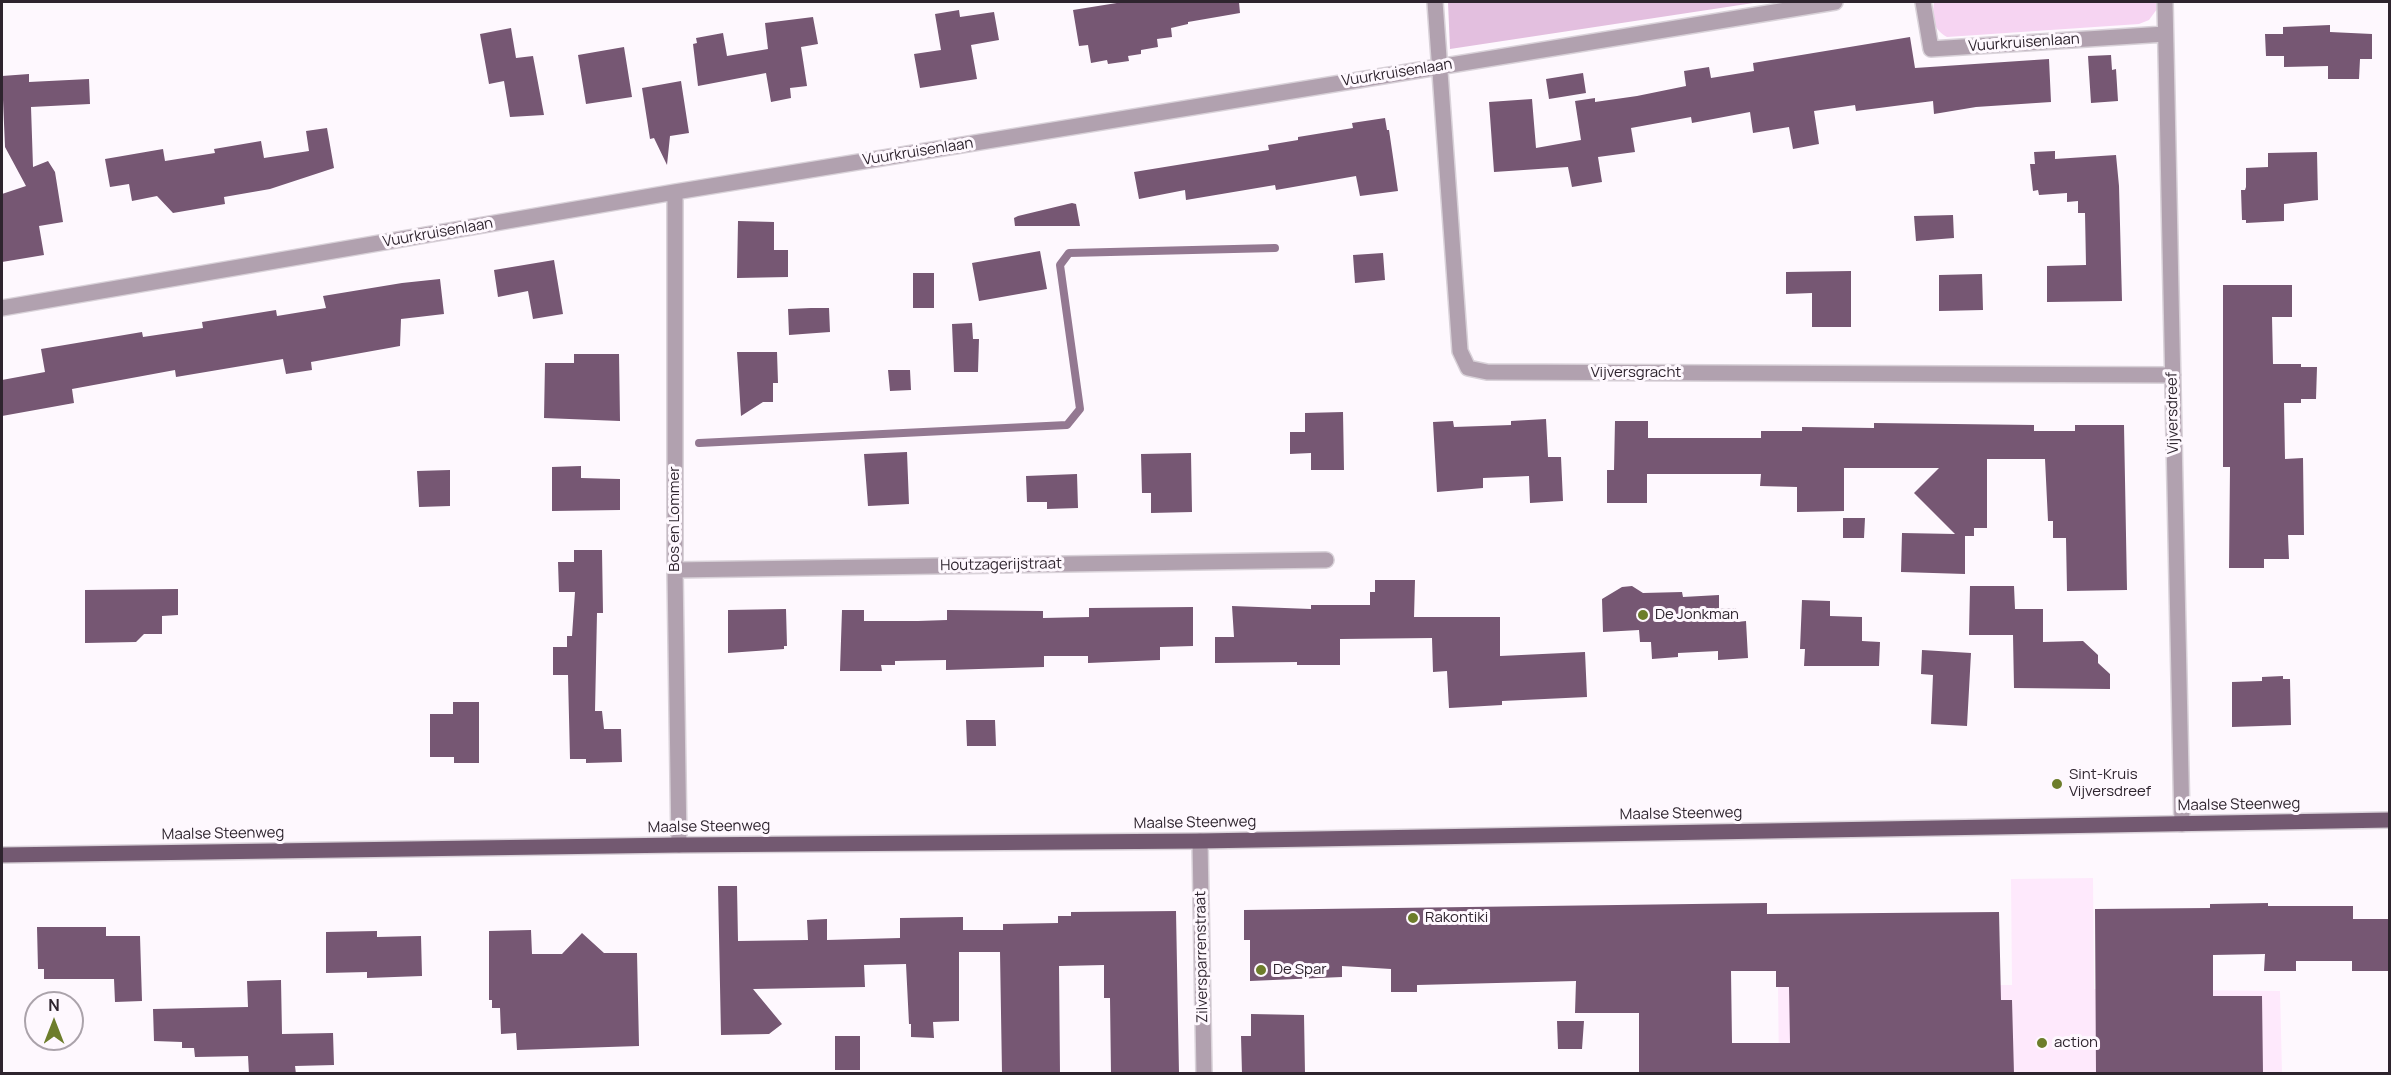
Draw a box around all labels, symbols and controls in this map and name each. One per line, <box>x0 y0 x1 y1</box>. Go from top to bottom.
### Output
street label: Vuurkruisenlaan <box>1968 30 2080 56</box>
street label: Vuurkruisenlaan <box>1341 55 1453 91</box>
street label: Vuurkruisenlaan <box>862 134 974 170</box>
street label: Vuurkruisenlaan <box>382 214 494 252</box>
street label: Vijversgracht <box>1591 364 1681 382</box>
street label: Vijversdreef <box>2163 372 2183 454</box>
street label: Bos en Lommer <box>666 466 684 572</box>
street label: Houtzagerijstraat <box>940 555 1062 575</box>
place label: De Jonkman <box>1655 606 1739 624</box>
marker: De Jonkman <box>1636 608 1650 622</box>
place label: Sint-Kruis Vijversdreef <box>2069 766 2151 801</box>
marker: Sint-Kruis Vijversdreef <box>2050 777 2064 791</box>
street label: Maalse Steenweg <box>2178 795 2300 815</box>
street label: Maalse Steenweg <box>1620 804 1742 824</box>
street label: Maalse Steenweg <box>1134 813 1256 833</box>
street label: Maalse Steenweg <box>648 817 770 837</box>
street label: Maalse Steenweg <box>162 824 284 844</box>
street label: Zilversparrenstraat <box>1192 891 1212 1023</box>
place label: Rakontiki <box>1425 909 1488 927</box>
marker: Rakontiki <box>1406 911 1420 925</box>
place label: De Spar <box>1273 961 1327 979</box>
marker: De Spar <box>1254 963 1268 977</box>
north arrow <box>24 991 84 1051</box>
text: N <box>48 994 60 1016</box>
place label: action <box>2054 1034 2098 1052</box>
marker: action <box>2035 1036 2049 1050</box>

